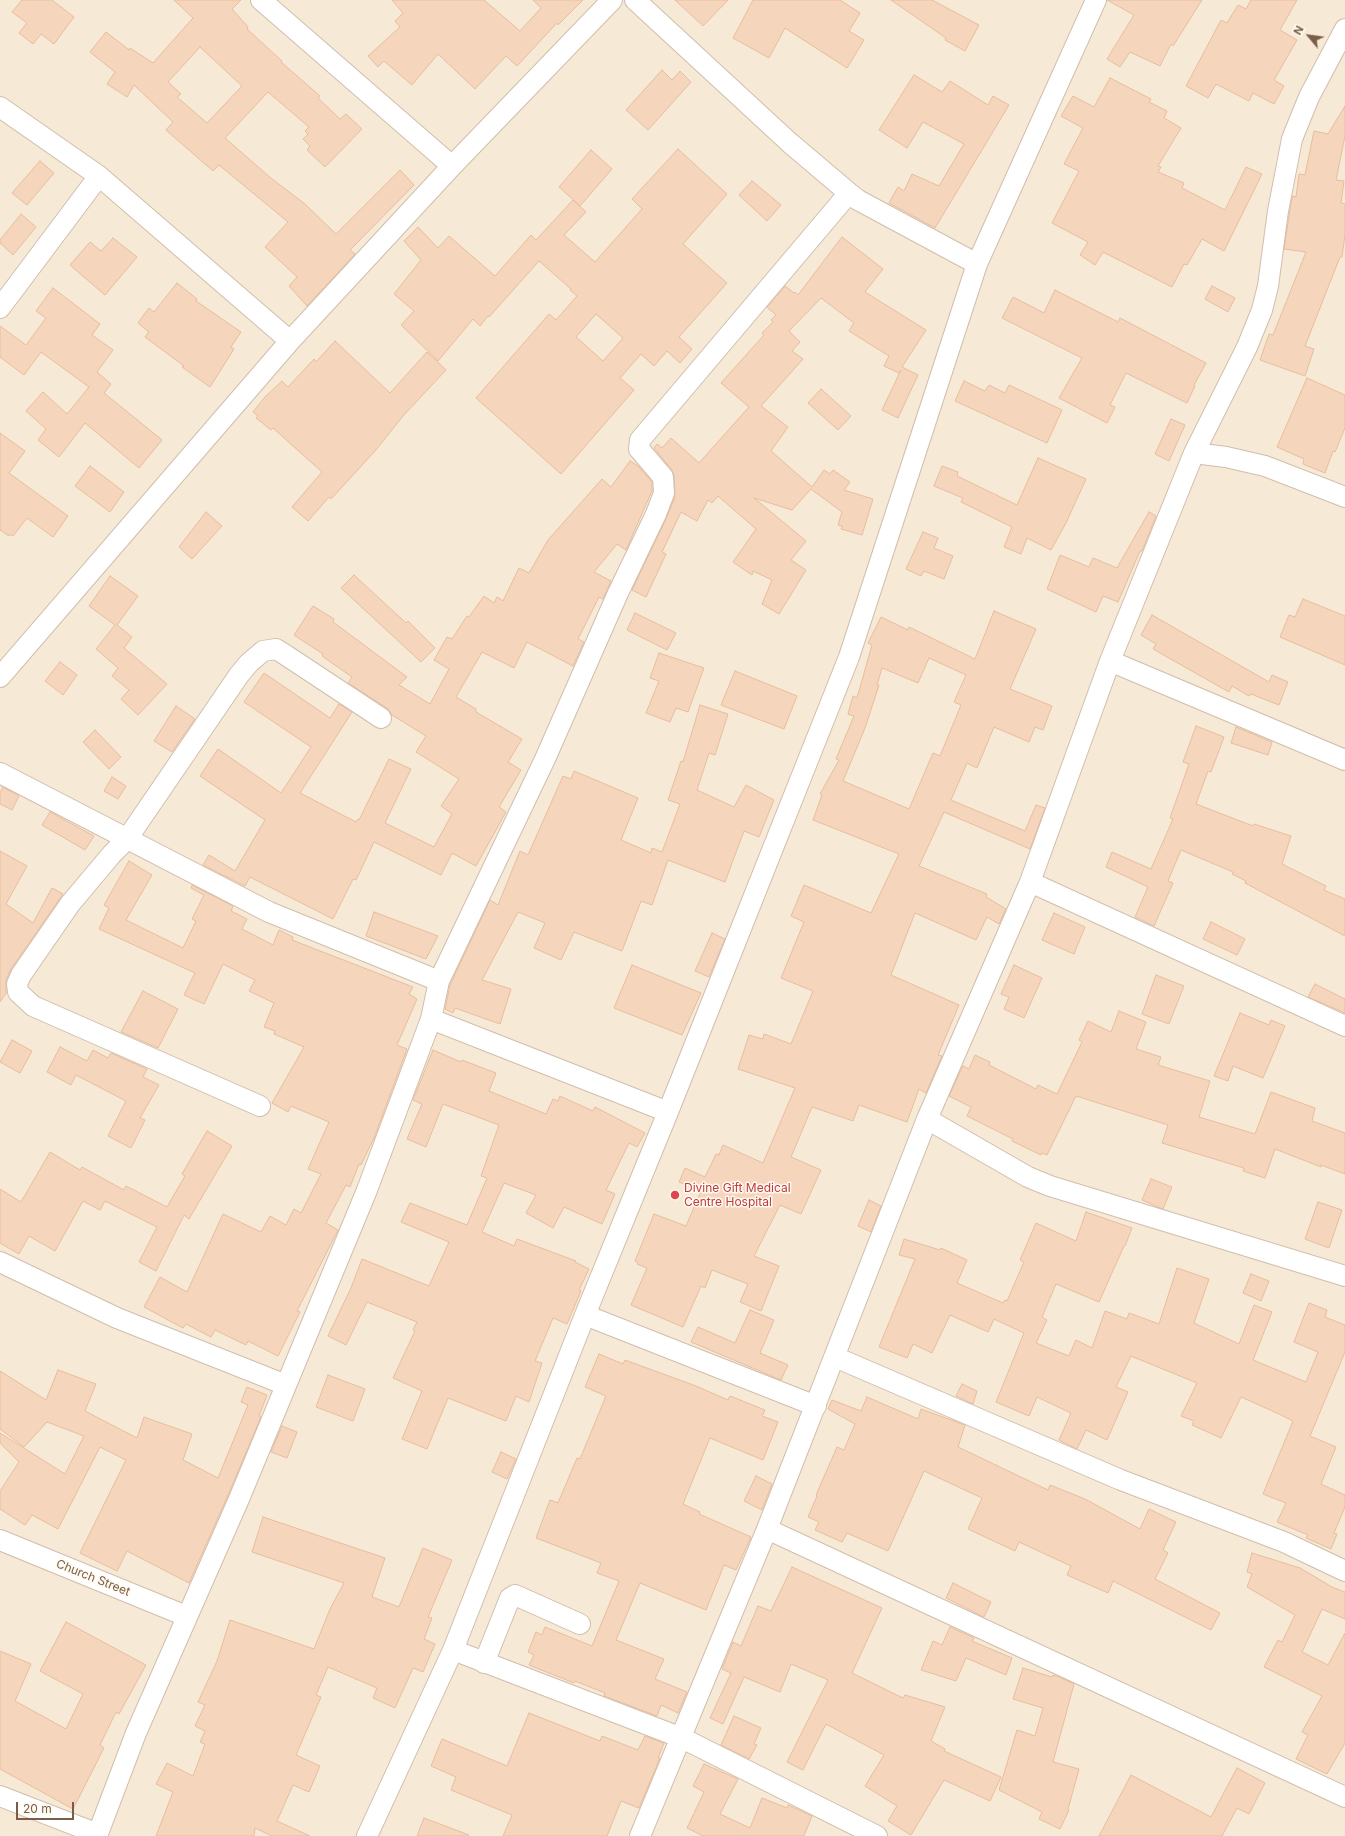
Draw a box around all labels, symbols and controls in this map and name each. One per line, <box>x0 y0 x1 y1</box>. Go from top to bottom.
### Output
north arrow <box>1289 16 1329 56</box>
text: N <box>1290 23 1307 37</box>
place label: Divine Gift Medical Centre Hospital <box>684 1181 791 1209</box>
marker: Divine Gift Medical Centre Hospital <box>669 1189 681 1201</box>
street label: Church Street <box>54 1557 132 1599</box>
scale bar <box>18 1794 76 1820</box>
text: 20 m <box>23 1801 52 1816</box>

